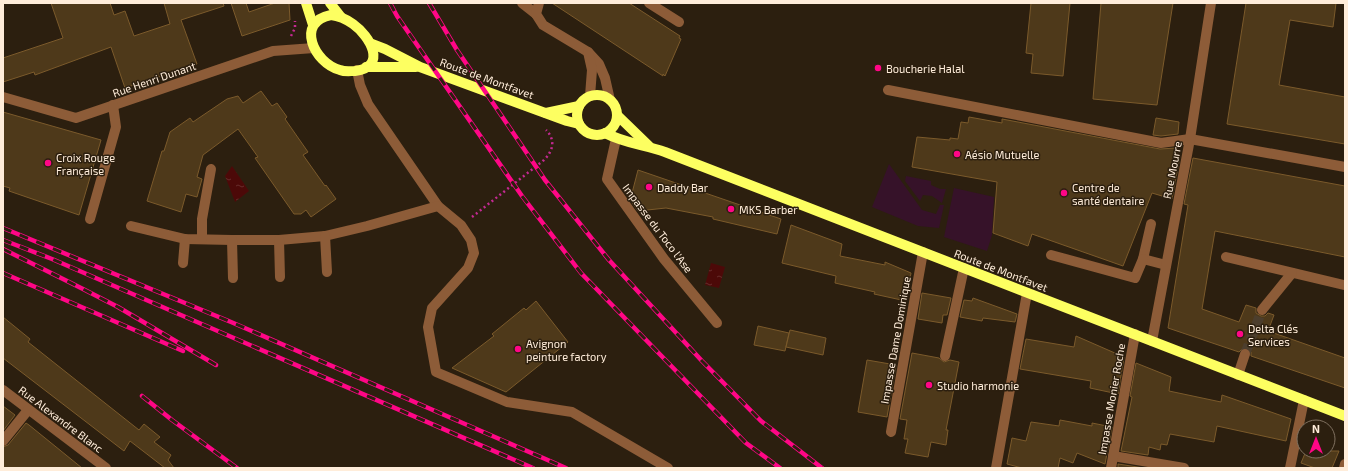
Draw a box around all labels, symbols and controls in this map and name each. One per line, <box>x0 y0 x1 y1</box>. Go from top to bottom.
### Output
street label: Route de Montfavet <box>438 55 536 101</box>
street label: Rue Henri Dunant <box>111 59 197 99</box>
place label: Boucherie Halal <box>886 62 965 75</box>
marker: Boucherie Halal <box>873 63 883 73</box>
street label: Rue Mourre <box>1160 140 1184 200</box>
place label: Aésio Mutuelle <box>965 148 1040 161</box>
marker: Aésio Mutuelle <box>952 149 962 159</box>
place label: Croix Rouge Française <box>56 151 115 178</box>
marker: Croix Rouge Française <box>43 158 53 168</box>
street label: Impasse du Toco l'Ase <box>620 181 696 275</box>
place label: Daddy Bar <box>657 181 709 194</box>
place label: Centre de santé dentaire <box>1072 181 1144 207</box>
marker: Daddy Bar <box>644 182 654 192</box>
marker: Centre de santé dentaire <box>1059 188 1069 198</box>
place label: MKS Barber <box>739 203 798 216</box>
marker: MKS Barber <box>726 204 736 214</box>
street label: Route de Montfavet <box>952 246 1050 294</box>
street label: Impasse Dame Dominique <box>877 275 913 405</box>
place label: Delta Clés Services <box>1248 322 1299 348</box>
marker: Delta Clés Services <box>1235 329 1245 339</box>
place label: Avignon peinture factory <box>526 337 607 363</box>
street label: Impasse Monier Roche <box>1095 342 1127 456</box>
marker: Avignon peinture factory <box>513 344 523 354</box>
place label: Studio harmonie <box>937 379 1019 392</box>
marker: Studio harmonie <box>924 380 934 390</box>
street label: Rue Alexandre Blanc <box>16 383 106 455</box>
north arrow <box>1296 419 1336 459</box>
text: N <box>1312 422 1320 435</box>

